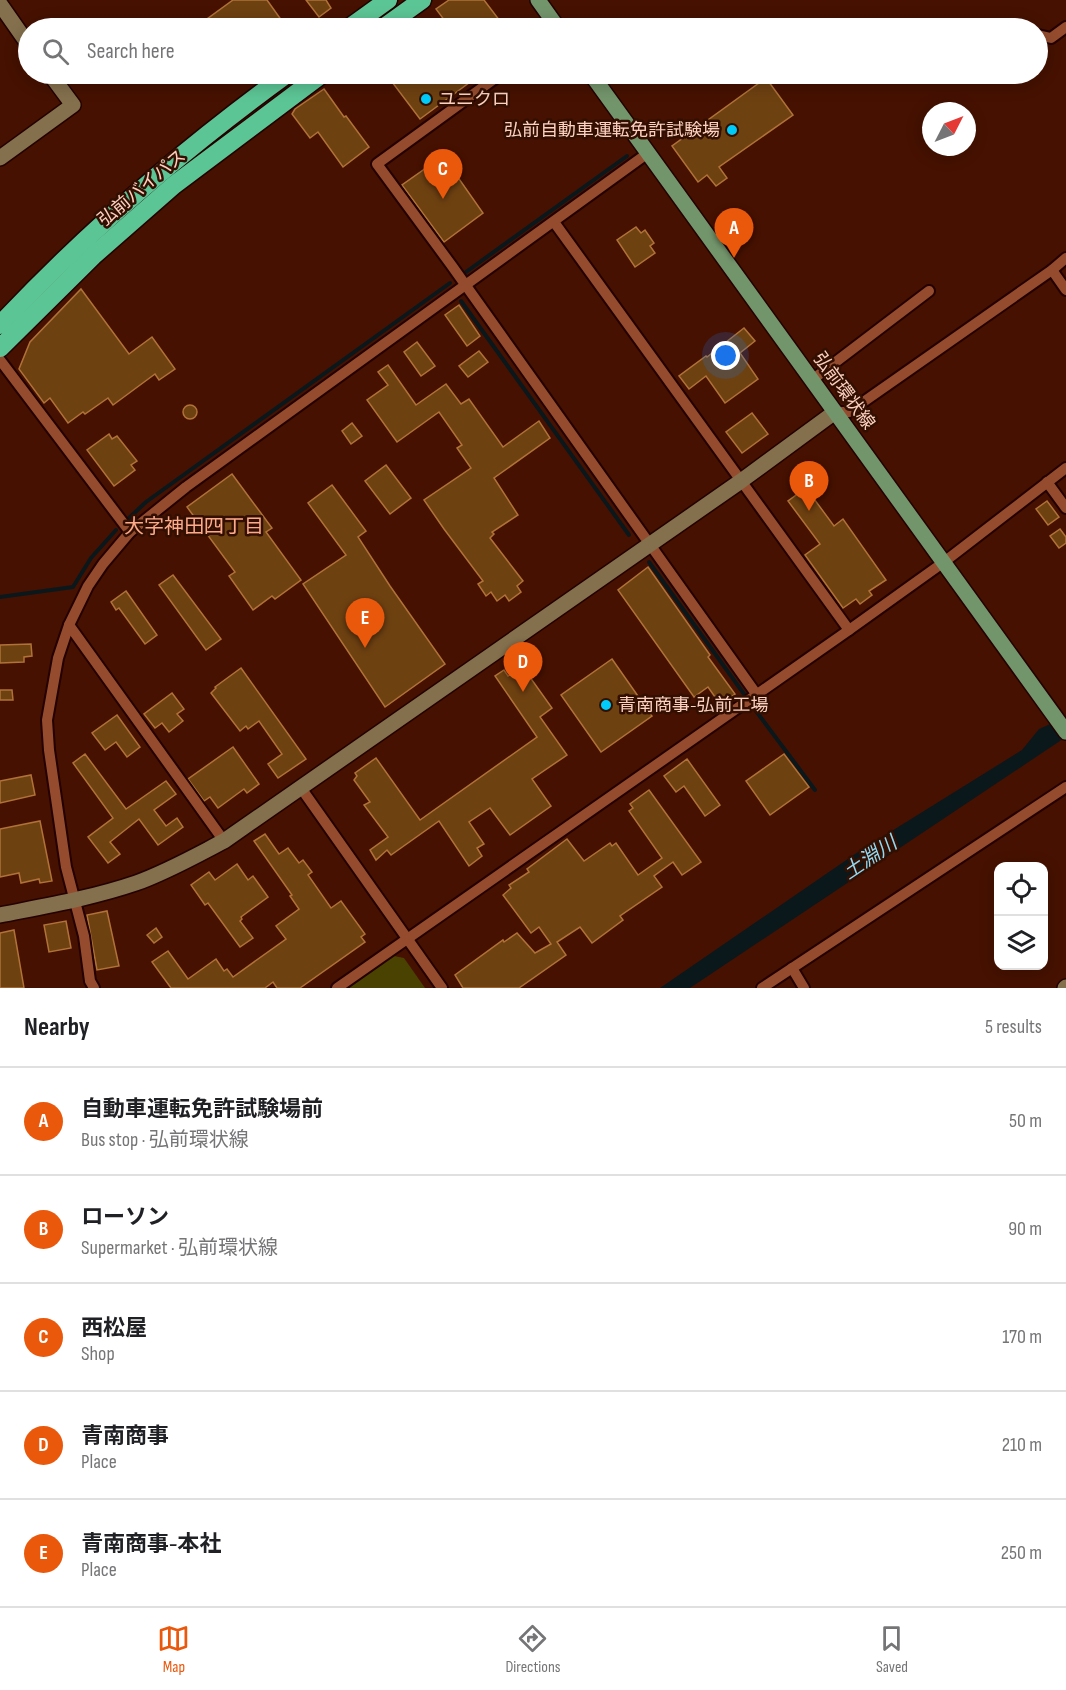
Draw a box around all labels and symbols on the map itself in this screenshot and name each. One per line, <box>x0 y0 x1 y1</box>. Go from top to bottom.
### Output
place label: ユニクロ <box>438 89 510 110</box>
marker: ユニクロ <box>419 92 433 106</box>
north arrow <box>922 102 976 156</box>
place label: 弘前自動車運転免許試験場 <box>504 120 720 141</box>
marker: 弘前自動車運転免許試験場 <box>725 123 739 137</box>
street label: 弘前バイパス <box>94 145 190 231</box>
pin: C <box>424 150 462 199</box>
pin: A <box>714 208 754 258</box>
your location <box>711 341 740 370</box>
street label: 弘前環状線 <box>809 348 879 434</box>
pin: B <box>790 462 828 511</box>
district label: 大字神田四丁目 <box>124 515 264 539</box>
pin: E <box>346 598 385 648</box>
pin: D <box>504 642 542 692</box>
place label: 青南商事-弘前工場 <box>618 695 769 716</box>
marker: 青南商事-弘前工場 <box>599 698 613 712</box>
water label: 土淵川 <box>838 830 903 885</box>

